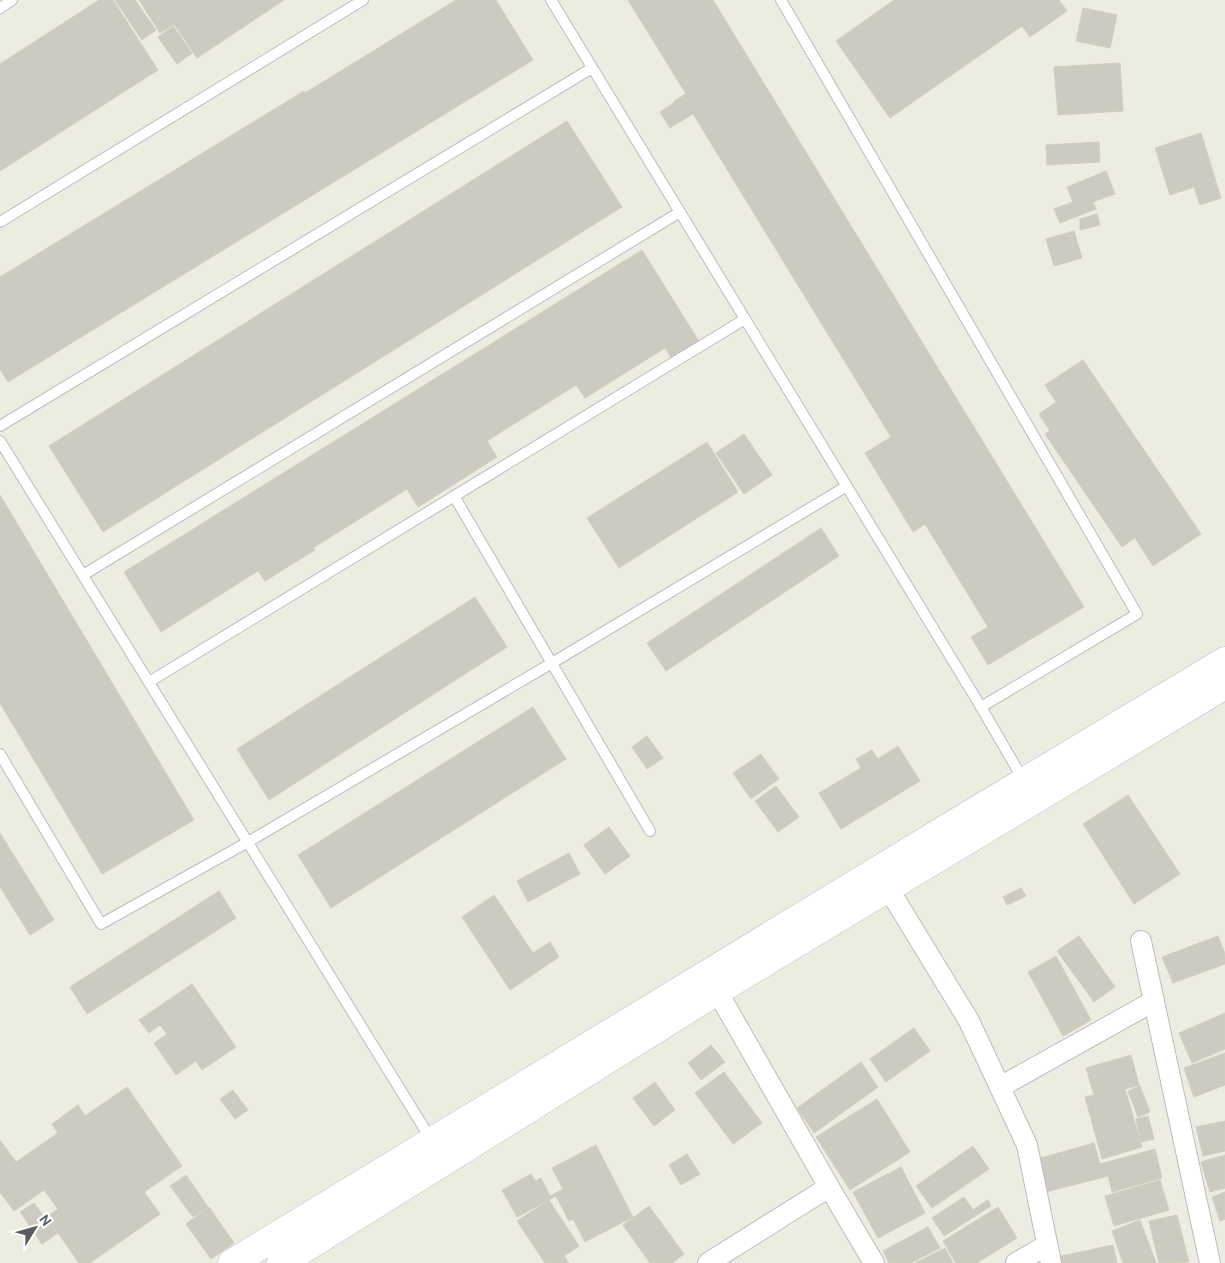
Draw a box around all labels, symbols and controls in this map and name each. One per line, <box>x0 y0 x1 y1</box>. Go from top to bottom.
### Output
north arrow <box>10 1203 60 1253</box>
text: N <box>35 1211 56 1230</box>

